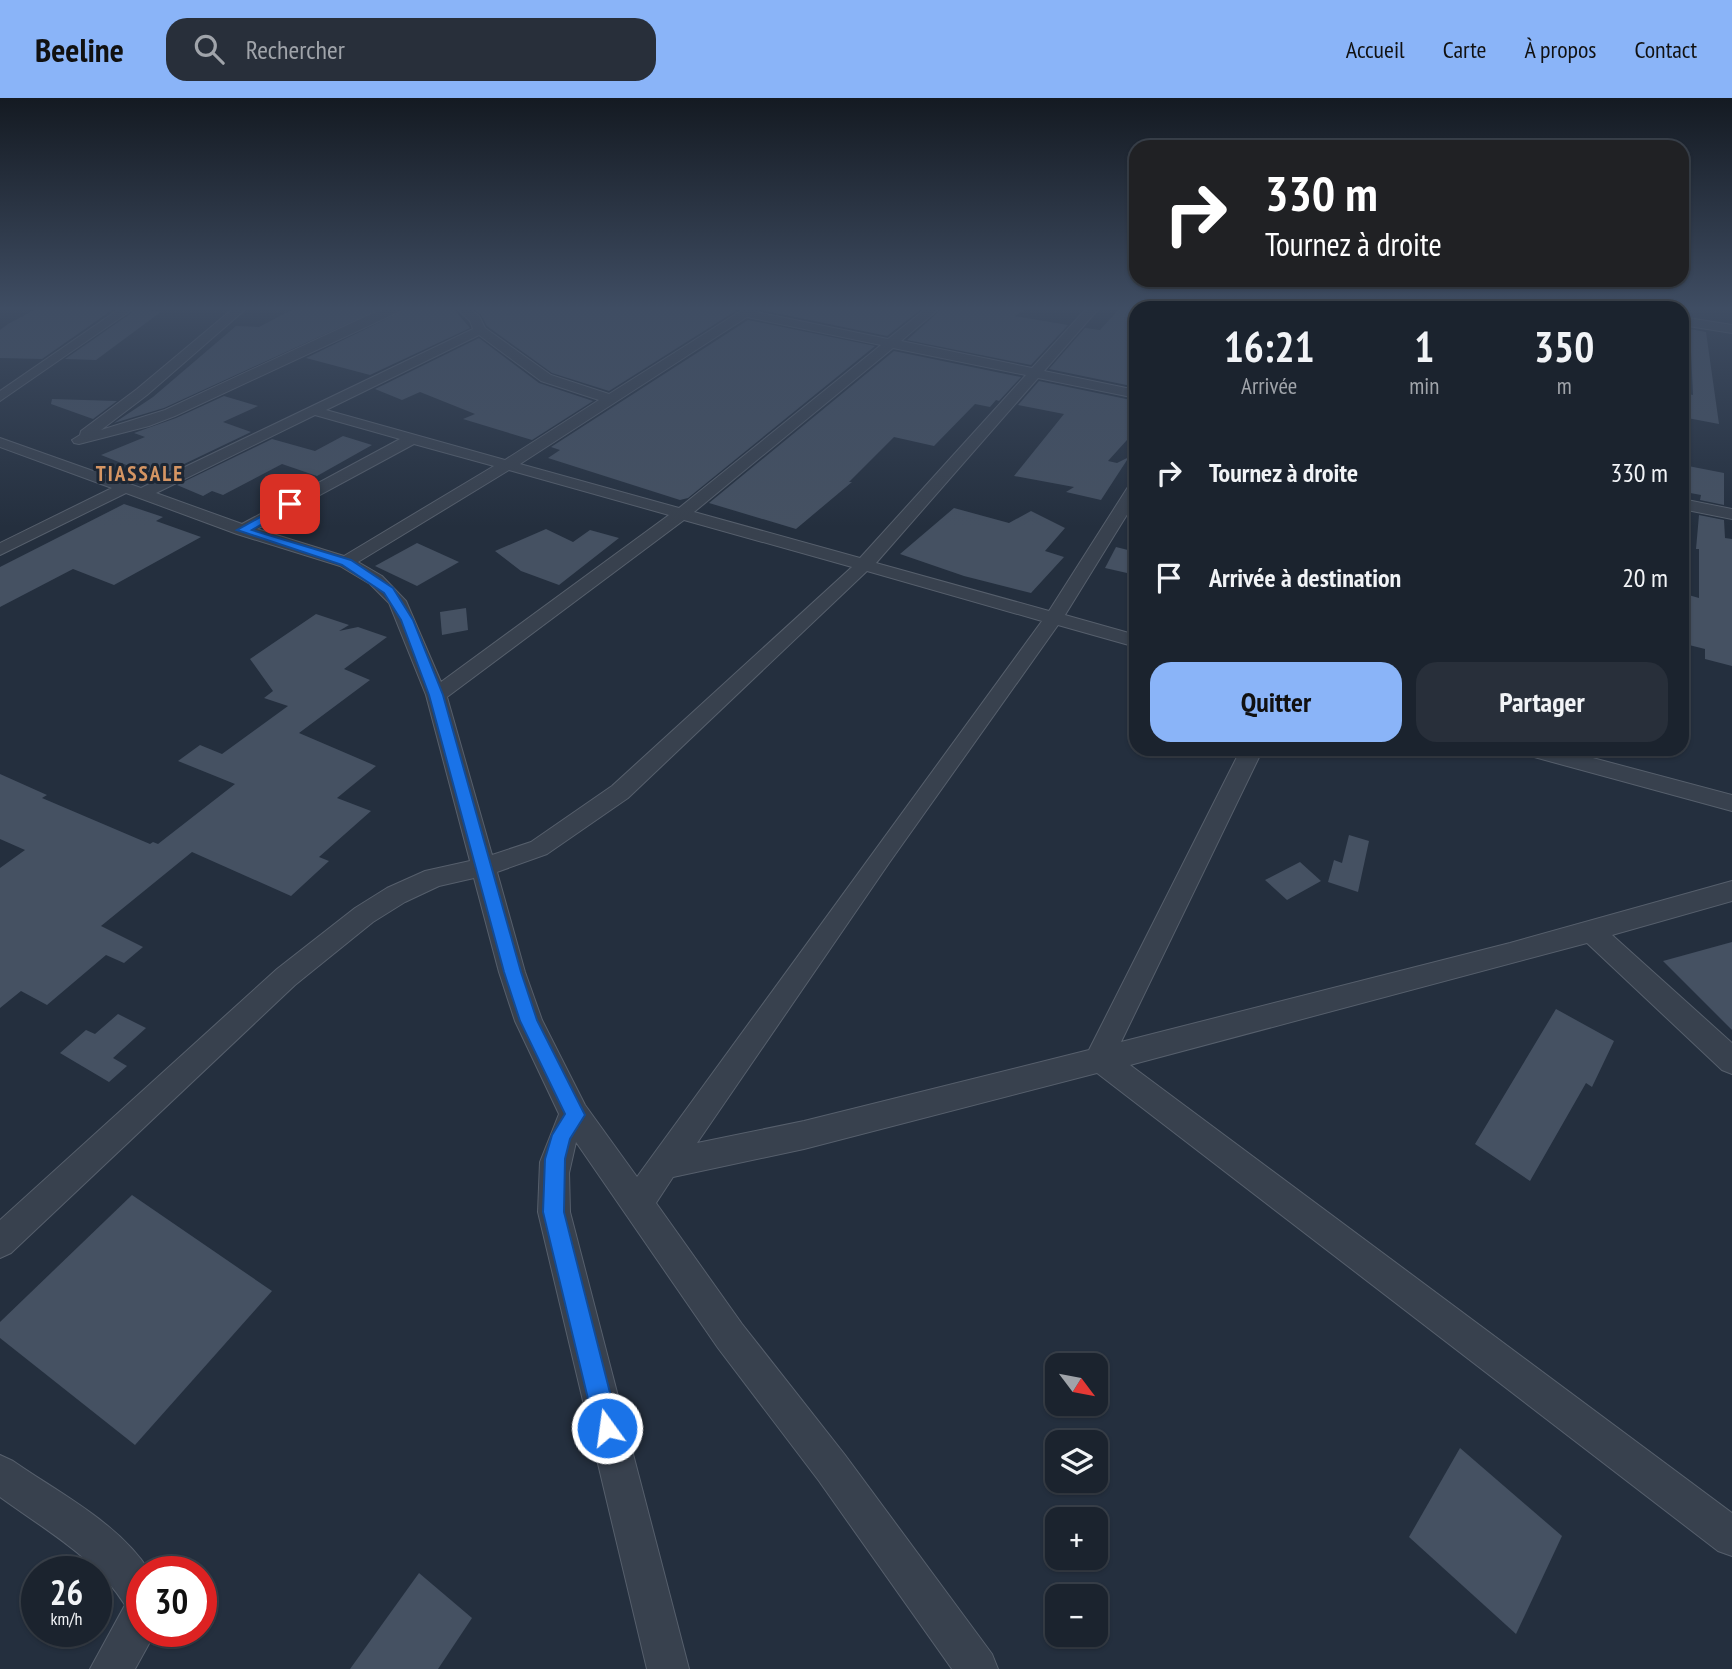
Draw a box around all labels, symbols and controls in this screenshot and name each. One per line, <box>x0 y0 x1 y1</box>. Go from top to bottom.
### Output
search box <box>166 18 656 81</box>
text: Beeline <box>35 28 124 71</box>
icon: search <box>190 30 228 68</box>
text: Rechercher <box>246 33 345 66</box>
text: Accueil <box>1346 34 1405 65</box>
text: Carte <box>1443 34 1486 65</box>
text: À propos <box>1524 34 1596 65</box>
text: Contact <box>1634 34 1697 65</box>
text: 330 m <box>1265 161 1378 225</box>
icon: right <box>1150 168 1241 259</box>
text: Tournez à droite <box>1265 223 1442 265</box>
text: 16:21 <box>1224 319 1315 374</box>
text: 1 <box>1414 319 1434 374</box>
text: 350 <box>1534 319 1594 374</box>
text: Arrivée <box>1241 371 1297 400</box>
text: min <box>1409 371 1439 400</box>
text: m <box>1557 371 1572 400</box>
icon: right <box>1150 454 1188 492</box>
text: Tournez à droite <box>1209 456 1358 489</box>
text: 330 m <box>1610 456 1668 489</box>
district label: TIASSALE <box>96 460 184 487</box>
pin <box>260 474 320 534</box>
icon: arrive <box>271 485 309 523</box>
icon: arrive <box>1150 559 1188 597</box>
text: Arrivée à destination <box>1209 561 1401 594</box>
text: 20 m <box>1622 561 1668 594</box>
button: Quitter <box>1150 662 1402 742</box>
button: Partager <box>1416 662 1668 742</box>
north arrow <box>1045 1353 1108 1416</box>
map controls <box>1045 1353 1108 1647</box>
position arrow <box>570 1391 644 1465</box>
button: layers <box>1045 1430 1108 1493</box>
button: + <box>1045 1507 1108 1570</box>
speed limit sign: 30 <box>126 1556 217 1647</box>
text: 26 <box>50 1569 83 1615</box>
button: − <box>1045 1584 1108 1647</box>
text: km/h <box>51 1607 82 1630</box>

